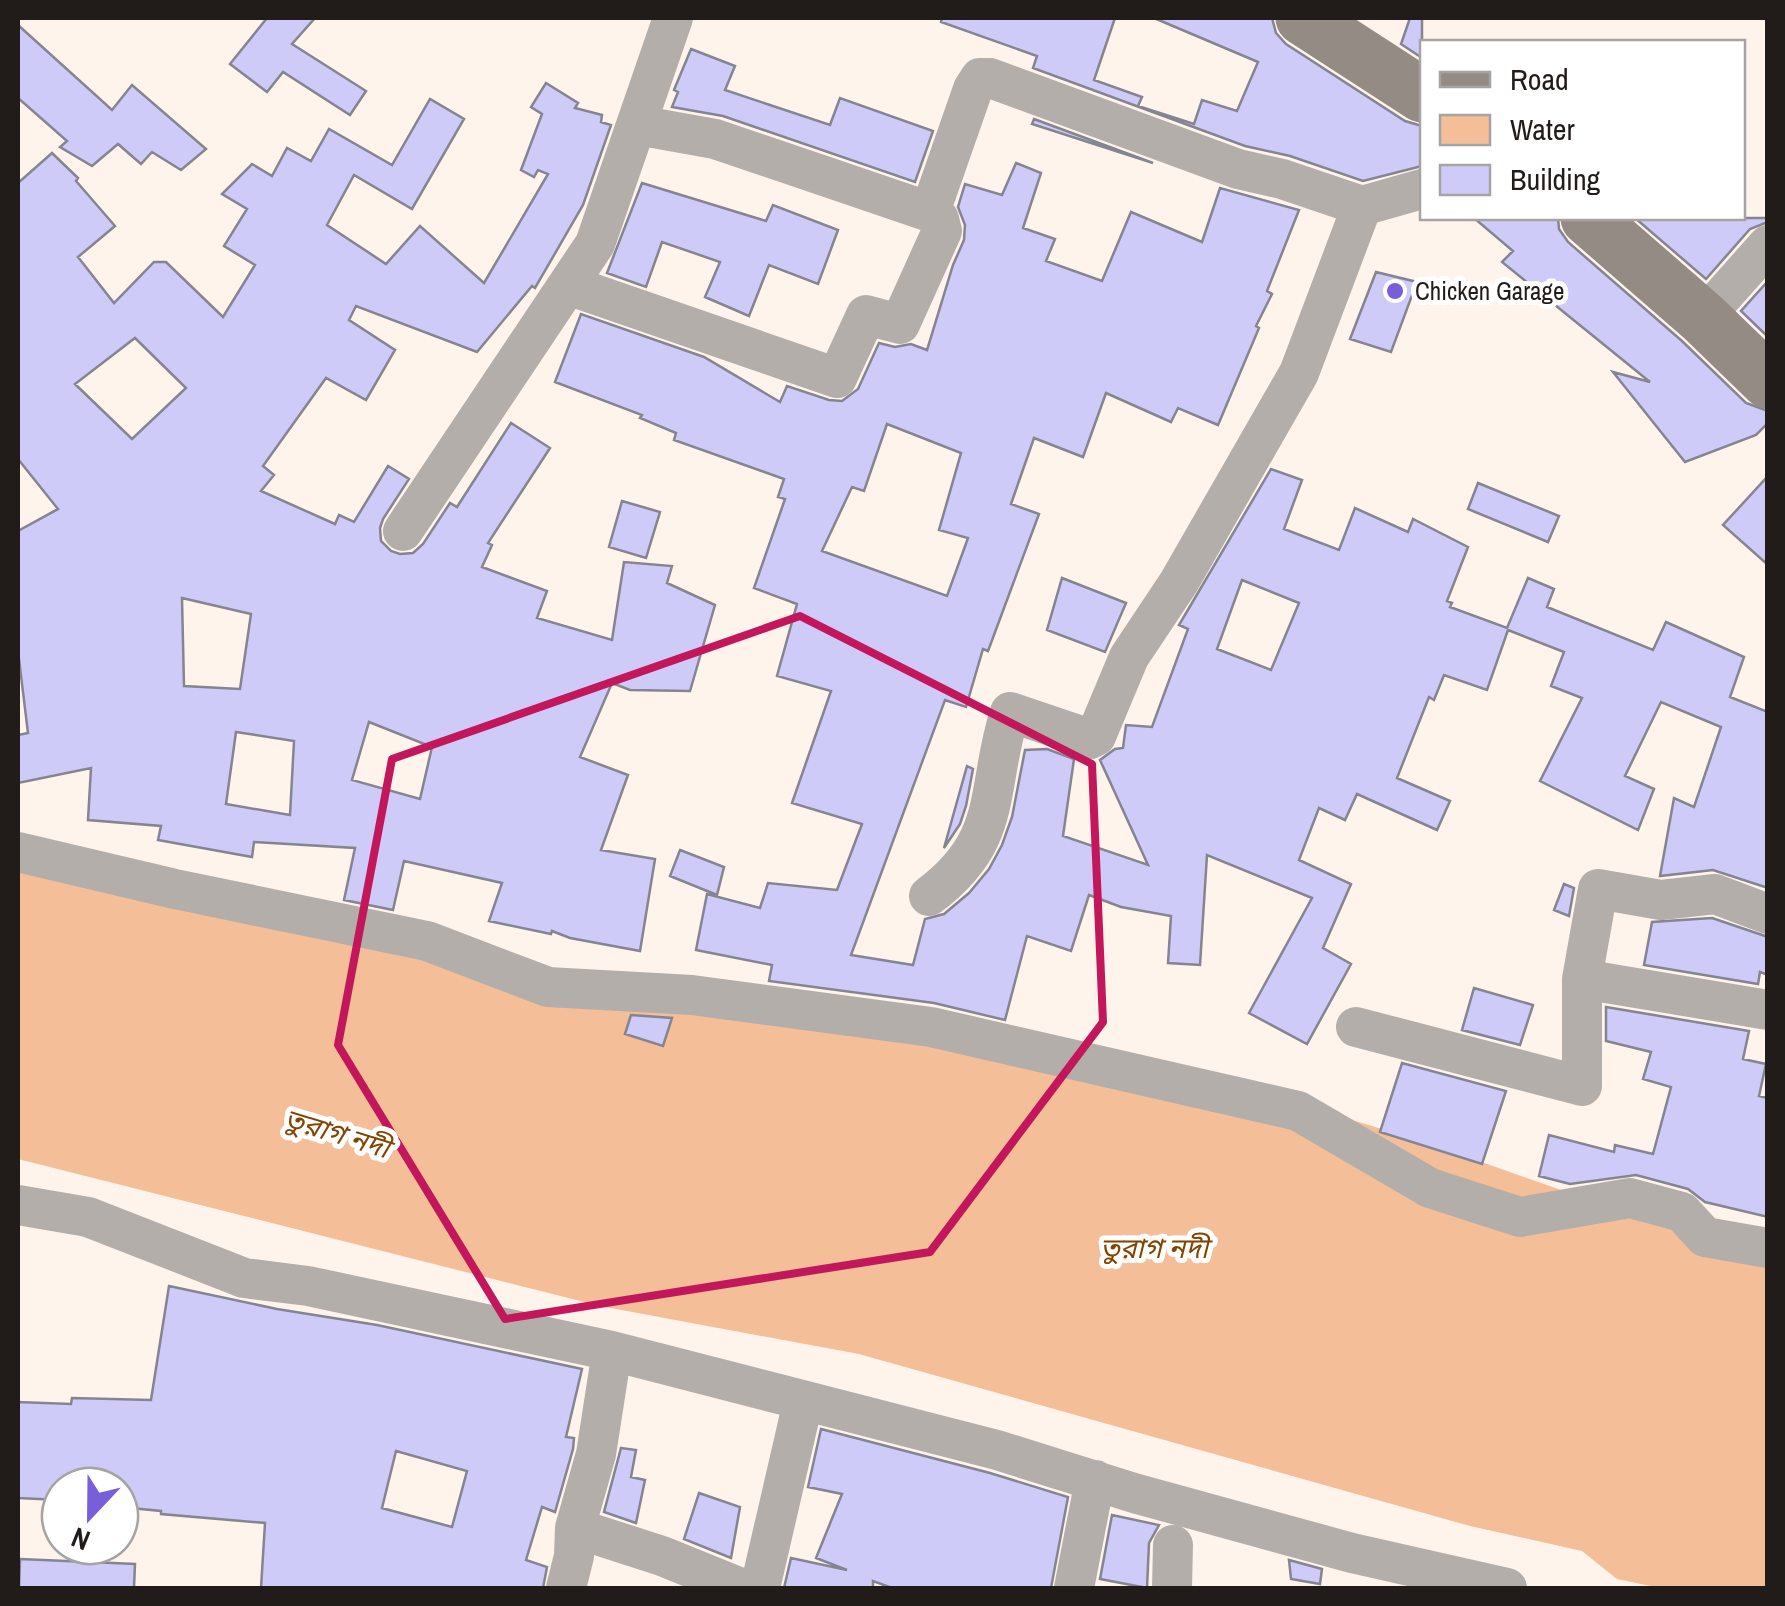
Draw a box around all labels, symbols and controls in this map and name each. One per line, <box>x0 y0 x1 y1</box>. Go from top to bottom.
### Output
legend <box>1420 40 1745 220</box>
text: Road <box>1510 59 1569 99</box>
text: Water <box>1510 109 1576 149</box>
text: Building <box>1510 159 1601 199</box>
place label: Chicken Garage <box>1415 274 1564 308</box>
marker: Chicken Garage <box>1384 280 1406 302</box>
water label: তুরাগ নদী <box>280 1099 400 1169</box>
water label: তুরাগ নদী <box>1100 1229 1214 1267</box>
north arrow <box>40 1466 140 1566</box>
text: N <box>66 1518 95 1560</box>

